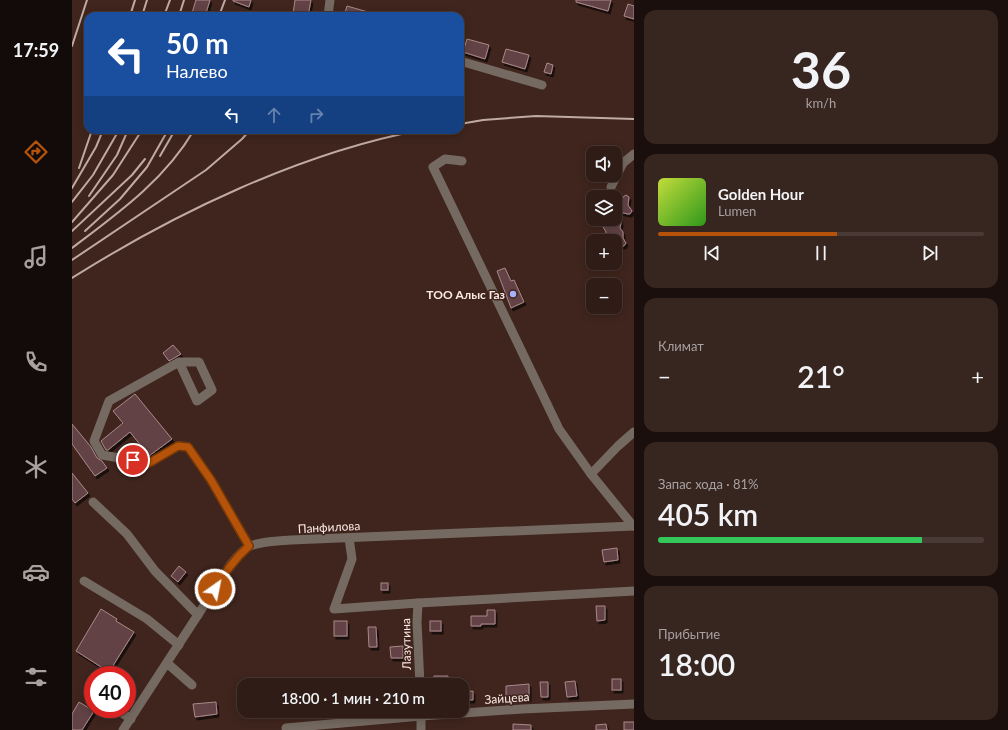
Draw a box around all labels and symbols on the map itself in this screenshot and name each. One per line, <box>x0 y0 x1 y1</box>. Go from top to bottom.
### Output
place label: ТОО Алыс Газ <box>426 287 505 302</box>
marker: ТОО Алыс Газ <box>508 289 518 299</box>
pin <box>116 443 150 477</box>
street label: Панфилова <box>297 518 361 536</box>
position arrow <box>194 568 236 610</box>
street label: Лазутина <box>398 618 414 671</box>
speed limit sign: 40 <box>84 666 136 718</box>
street label: Зайцева <box>484 689 530 707</box>

